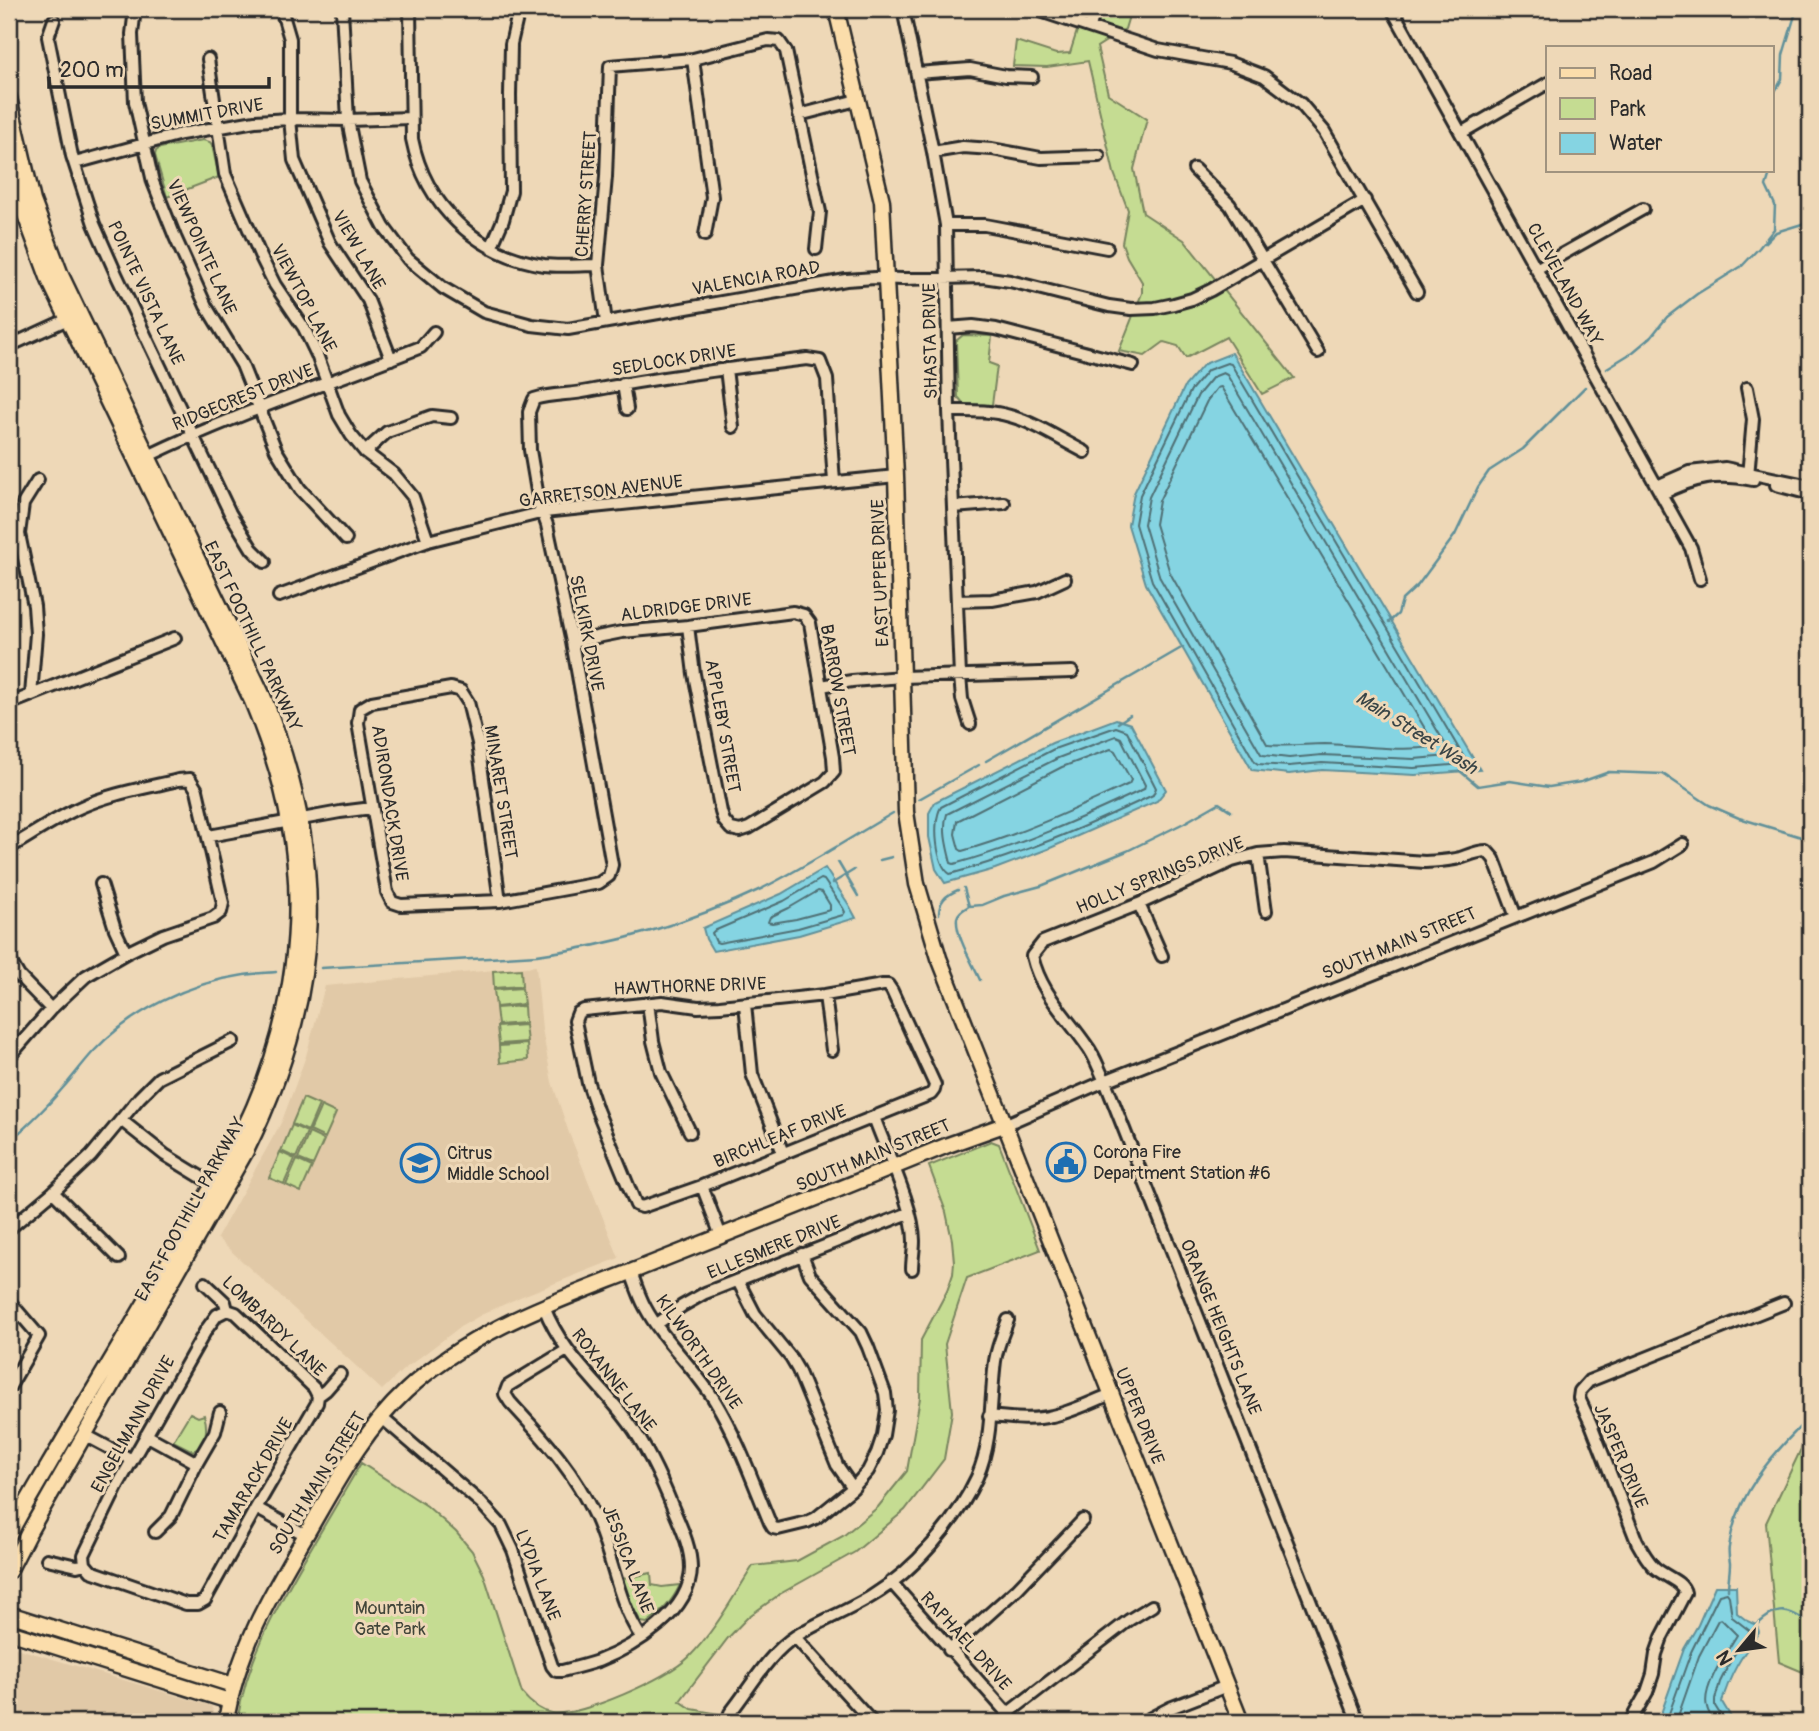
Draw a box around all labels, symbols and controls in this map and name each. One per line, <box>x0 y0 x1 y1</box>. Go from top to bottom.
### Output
scale bar <box>49 46 270 90</box>
legend <box>1546 46 1773 172</box>
text: 200 m <box>60 57 124 84</box>
text: Road <box>1609 60 1653 87</box>
street label: SUMMIT DRIVE <box>149 93 265 136</box>
text: Park <box>1609 96 1646 123</box>
street label: CHERRY STREET <box>571 130 602 258</box>
text: Water <box>1609 130 1663 157</box>
street label: VIEWPOINTE LANE <box>161 176 242 318</box>
street label: VIEW LANE <box>327 206 390 294</box>
street label: POINTE VISTA LANE <box>102 217 189 369</box>
street label: CLEVELAND WAY <box>1521 219 1608 350</box>
street label: VIEWTOP LANE <box>265 240 342 356</box>
street label: VALENCIA ROAD <box>690 256 822 301</box>
street label: SHASTA DRIVE <box>918 283 943 399</box>
street label: SEDLOCK DRIVE <box>610 339 738 382</box>
street label: RIDGECREST DRIVE <box>169 359 317 436</box>
street label: GARRETSON AVENUE <box>518 470 684 513</box>
street label: EAST UPPER DRIVE <box>866 499 895 647</box>
street label: EAST FOOTHILL PARKWAY <box>198 537 307 735</box>
street label: SELKIRK DRIVE <box>564 573 609 693</box>
street label: ALDRIDGE DRIVE <box>619 588 753 627</box>
street label: BARROW STREET <box>815 623 860 758</box>
street label: APPLEBY STREET <box>699 657 746 795</box>
water label: Main Street Wash <box>1351 686 1483 780</box>
street label: ADIRONDACK DRIVE <box>366 723 413 883</box>
street label: MINARET STREET <box>479 724 522 861</box>
street label: HOLLY SPRINGS DRIVE <box>1073 831 1247 920</box>
street label: SOUTH MAIN STREET <box>1319 902 1480 985</box>
street label: HAWTHORNE DRIVE <box>613 972 767 1001</box>
street label: BIRCHLEAF DRIVE <box>710 1099 850 1174</box>
street label: EAST FOOTHILL PARKWAY <box>130 1113 251 1305</box>
street label: SOUTH MAIN STREET <box>793 1114 954 1197</box>
public building icon: Corona Fire Department Station #6 <box>1045 1141 1087 1183</box>
place label: Corona Fire Department Station #6 <box>1093 1141 1271 1185</box>
school or university icon: Citrus Middle School <box>399 1142 441 1184</box>
place label: Citrus Middle School <box>447 1142 550 1186</box>
street label: ELLESMERE DRIVE <box>704 1210 845 1285</box>
street label: ORANGE HEIGHTS LANE <box>1175 1236 1266 1418</box>
street label: LOMBARDY LANE <box>217 1271 331 1382</box>
street label: KILWORTH DRIVE <box>650 1290 747 1414</box>
street label: ROXANNE LANE <box>566 1324 661 1437</box>
street label: ENGELMANN DRIVE <box>86 1352 181 1497</box>
street label: UPPER DRIVE <box>1110 1364 1169 1468</box>
street label: JASPER DRIVE <box>1588 1400 1653 1512</box>
street label: SOUTH MAIN STREET <box>264 1407 371 1559</box>
street label: TAMARACK DRIVE <box>208 1414 299 1547</box>
street label: JESSICA LANE <box>596 1502 659 1617</box>
street label: LYDIA LANE <box>510 1526 565 1624</box>
street label: RAPHAEL DRIVE <box>915 1587 1016 1696</box>
park label: Mountain Gate Park <box>354 1597 426 1641</box>
north arrow <box>1703 1616 1773 1686</box>
text: N <box>1711 1646 1739 1669</box>

